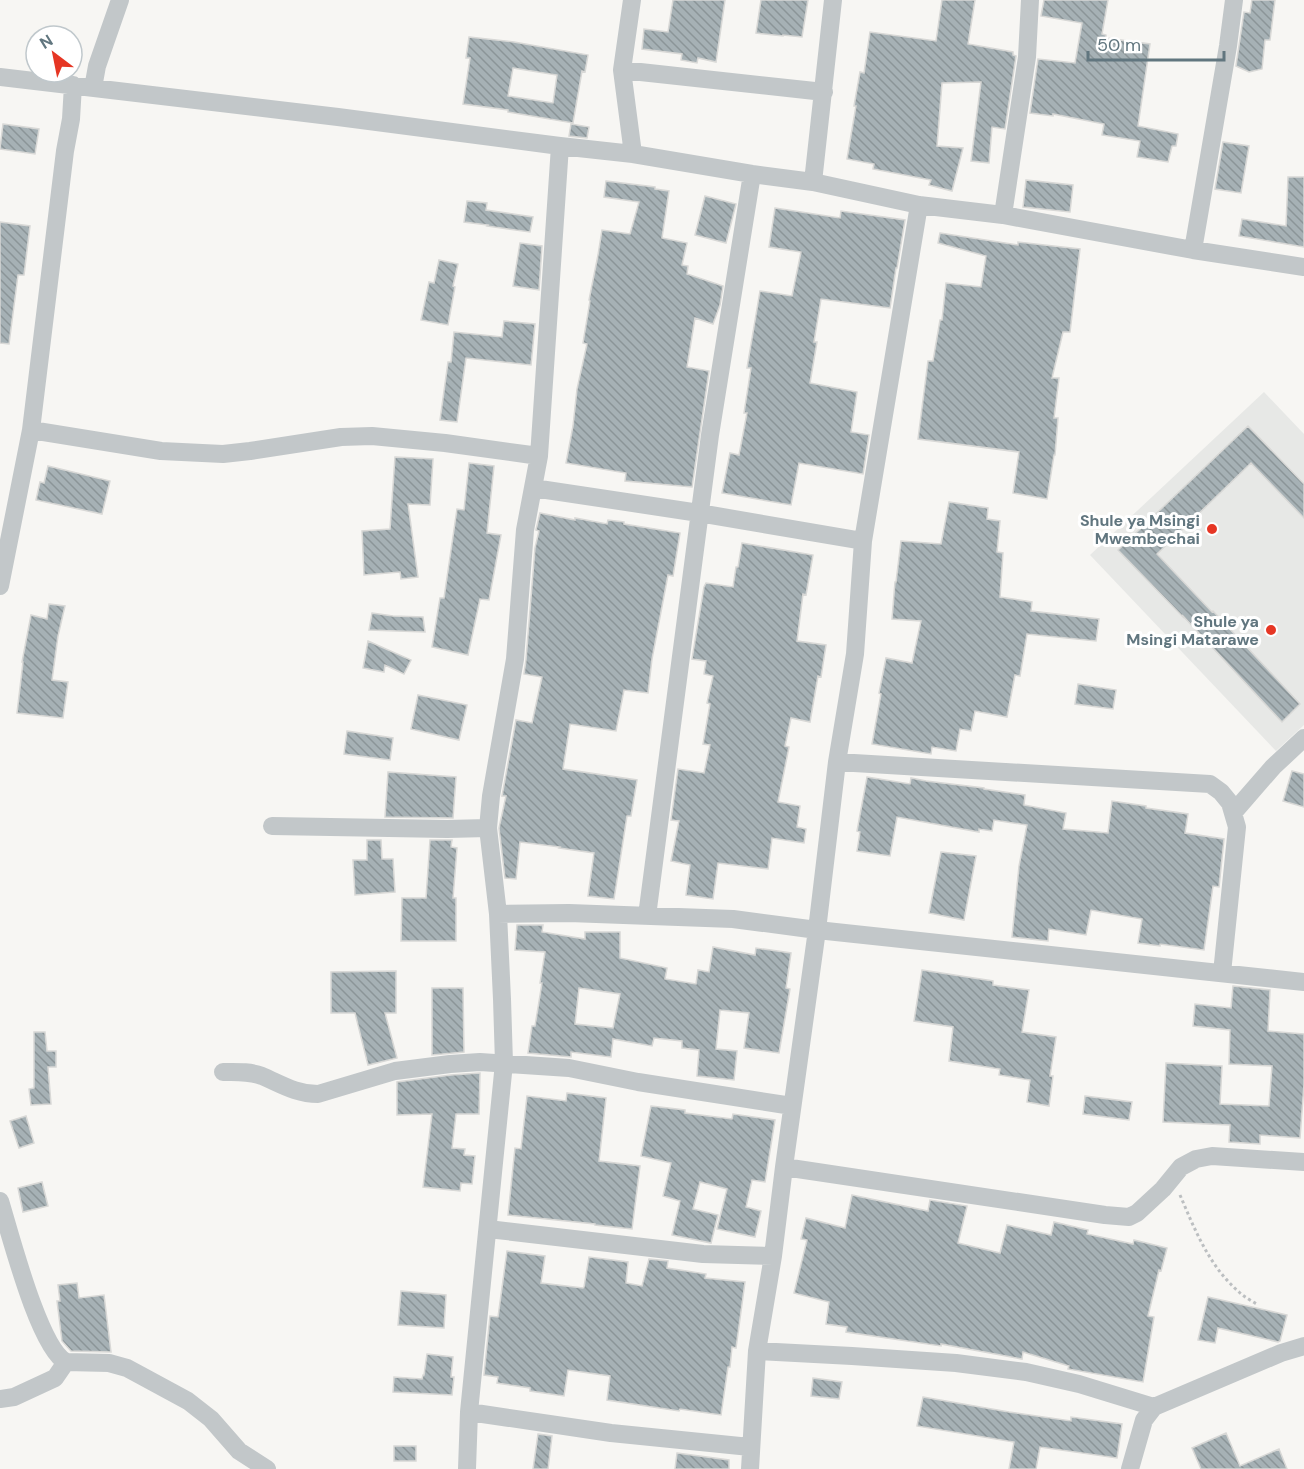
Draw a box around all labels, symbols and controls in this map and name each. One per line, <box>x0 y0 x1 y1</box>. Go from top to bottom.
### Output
north arrow <box>24 24 84 84</box>
scale bar <box>1088 24 1224 62</box>
text: N <box>36 30 57 54</box>
text: 50 m <box>1097 33 1141 57</box>
place label: Shule ya Msingi Mwembechai <box>1080 510 1200 549</box>
marker: Shule ya Msingi Mwembechai <box>1205 522 1219 536</box>
place label: Shule ya Msingi Matarawe <box>1126 611 1259 650</box>
marker: Shule ya Msingi Matarawe <box>1264 623 1278 637</box>

